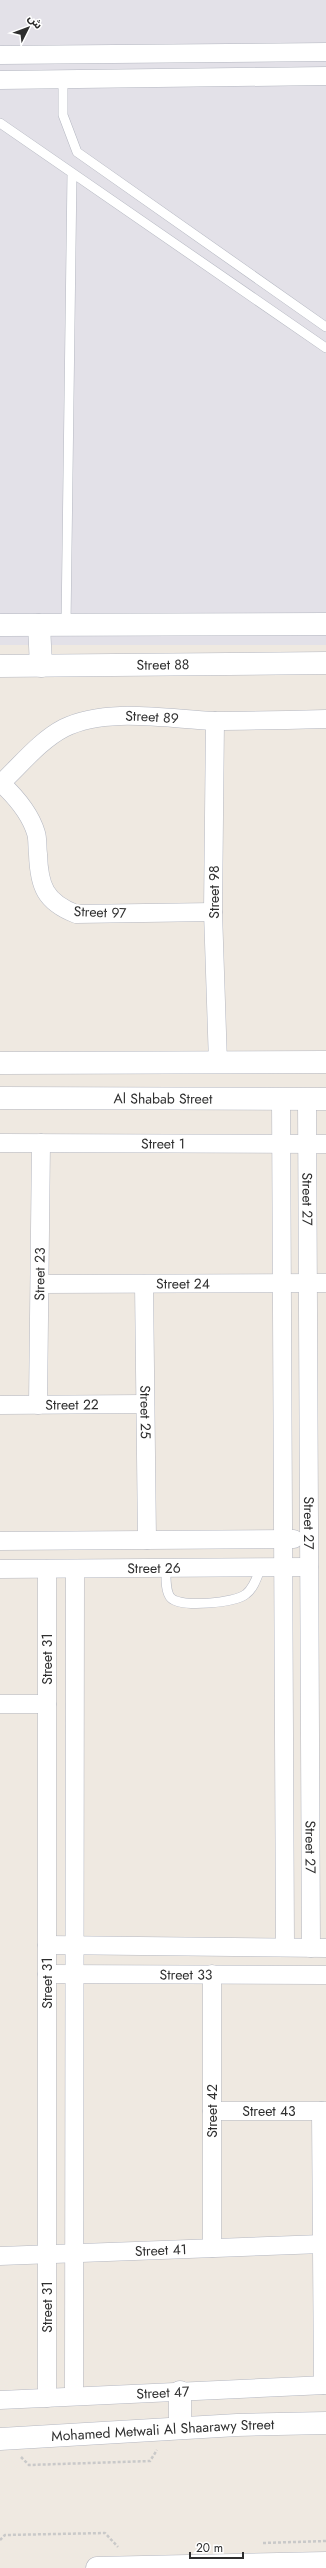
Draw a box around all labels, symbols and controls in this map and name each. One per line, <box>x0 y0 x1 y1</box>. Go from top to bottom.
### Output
north arrow <box>8 8 48 48</box>
text: ش <box>24 10 46 32</box>
street label: Street 88 <box>136 654 190 675</box>
street label: Street 89 <box>125 706 179 728</box>
street label: Street 98 <box>204 865 224 919</box>
street label: Street 97 <box>73 901 127 923</box>
street label: Al Shabab Street <box>114 1088 213 1109</box>
street label: Street 1 <box>141 1133 185 1154</box>
street label: Street 27 <box>297 1172 318 1226</box>
street label: Street 23 <box>29 1247 50 1301</box>
street label: Street 24 <box>156 1273 210 1294</box>
street label: Street 25 <box>135 1385 156 1439</box>
street label: Street 22 <box>45 1394 99 1415</box>
street label: Street 27 <box>299 1496 319 1550</box>
street label: Street 26 <box>127 1558 181 1578</box>
street label: Street 31 <box>37 1633 57 1685</box>
street label: Street 27 <box>300 1820 321 1874</box>
street label: Street 31 <box>37 1957 57 2009</box>
street label: Street 33 <box>159 1964 213 1985</box>
street label: Street 42 <box>202 2084 222 2138</box>
street label: Street 43 <box>242 2101 296 2121</box>
street label: Street 41 <box>134 2239 187 2261</box>
street label: Street 31 <box>37 2281 57 2333</box>
street label: Street 47 <box>136 2381 191 2404</box>
street label: Mohamed Metwali Al Shaarawy Street <box>51 2414 275 2446</box>
scale bar <box>190 2534 243 2560</box>
text: 20 m <box>196 2539 223 2557</box>

